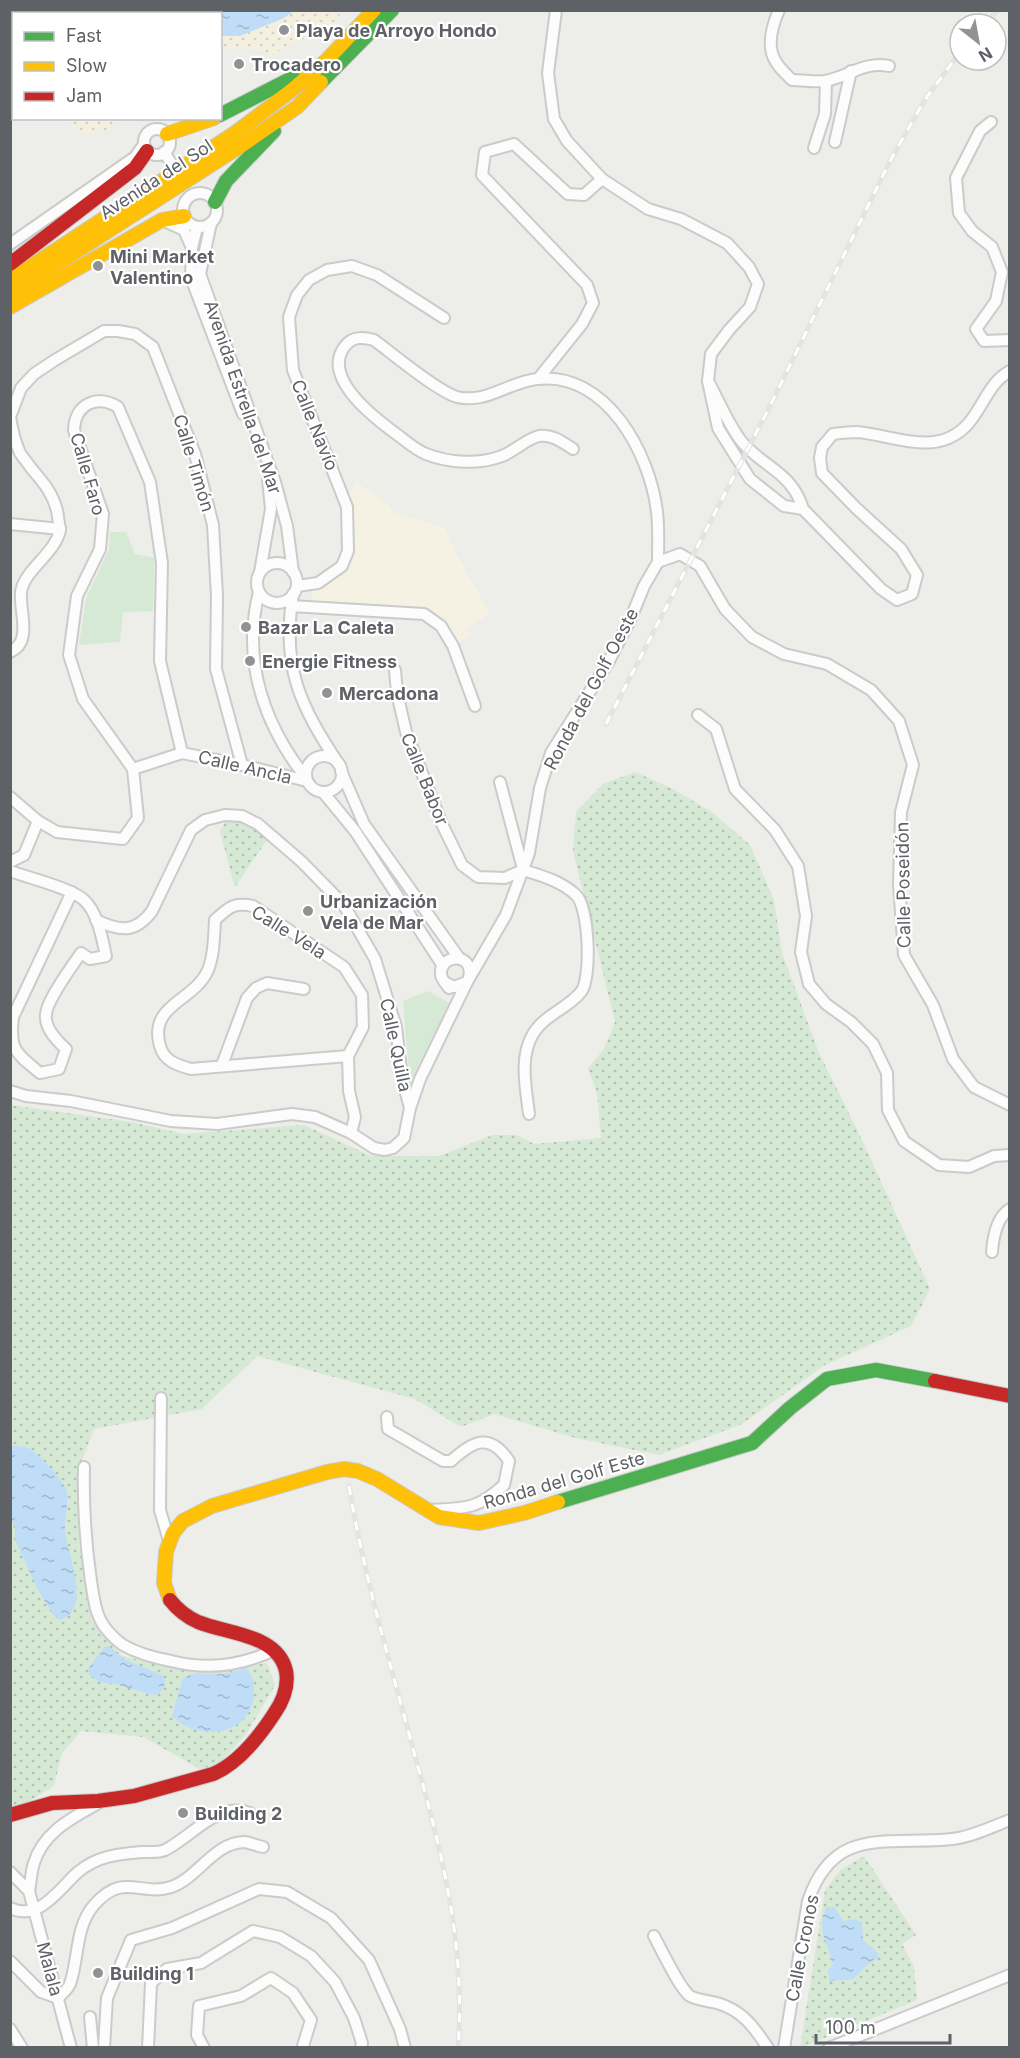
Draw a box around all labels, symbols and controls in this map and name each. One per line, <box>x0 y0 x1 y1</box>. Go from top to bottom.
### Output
legend <box>12 12 222 120</box>
north arrow <box>948 12 1008 72</box>
place label: Playa de Arroyo Hondo <box>296 20 497 41</box>
marker: Playa de Arroyo Hondo <box>277 23 291 37</box>
text: Fast <box>66 25 102 46</box>
text: N <box>975 43 996 67</box>
place label: Trocadero <box>251 54 341 75</box>
text: Slow <box>66 55 107 76</box>
marker: Trocadero <box>232 57 246 71</box>
text: Jam <box>66 85 102 106</box>
street label: Avenida del Sol <box>96 135 216 223</box>
place label: Mini Market Valentino <box>110 246 215 288</box>
marker: Mini Market Valentino <box>91 259 105 273</box>
street label: Avenida Estrella del Mar <box>200 297 286 497</box>
street label: Calle Navío <box>287 376 343 474</box>
street label: Calle Timón <box>169 412 219 514</box>
street label: Calle Faro <box>66 430 110 518</box>
street label: Ronda del Golf Oeste <box>539 605 643 773</box>
place label: Bazar La Caleta <box>258 617 394 638</box>
marker: Bazar La Caleta <box>239 620 253 634</box>
place label: Energie Fitness <box>262 651 397 672</box>
marker: Energie Fitness <box>243 654 257 668</box>
place label: Mercadona <box>339 683 439 704</box>
marker: Mercadona <box>320 686 334 700</box>
street label: Calle Babor <box>397 730 453 829</box>
street label: Calle Ancla <box>196 746 294 788</box>
street label: Calle Poseidón <box>891 822 915 948</box>
place label: Urbanización Vela de Mar <box>320 891 437 933</box>
street label: Calle Vela <box>248 901 330 963</box>
marker: Urbanización Vela de Mar <box>301 904 315 918</box>
street label: Calle Quilla <box>376 996 416 1094</box>
street label: Ronda del Golf Este <box>481 1447 647 1513</box>
place label: Building 2 <box>195 1803 282 1824</box>
marker: Building 2 <box>176 1806 190 1820</box>
street label: Calle Cronos <box>781 1893 823 2003</box>
street label: Malala <box>33 1940 67 1998</box>
place label: Building 1 <box>110 1963 194 1984</box>
marker: Building 1 <box>91 1966 105 1980</box>
scale bar <box>816 2007 950 2045</box>
text: 100 m <box>825 2017 876 2038</box>

